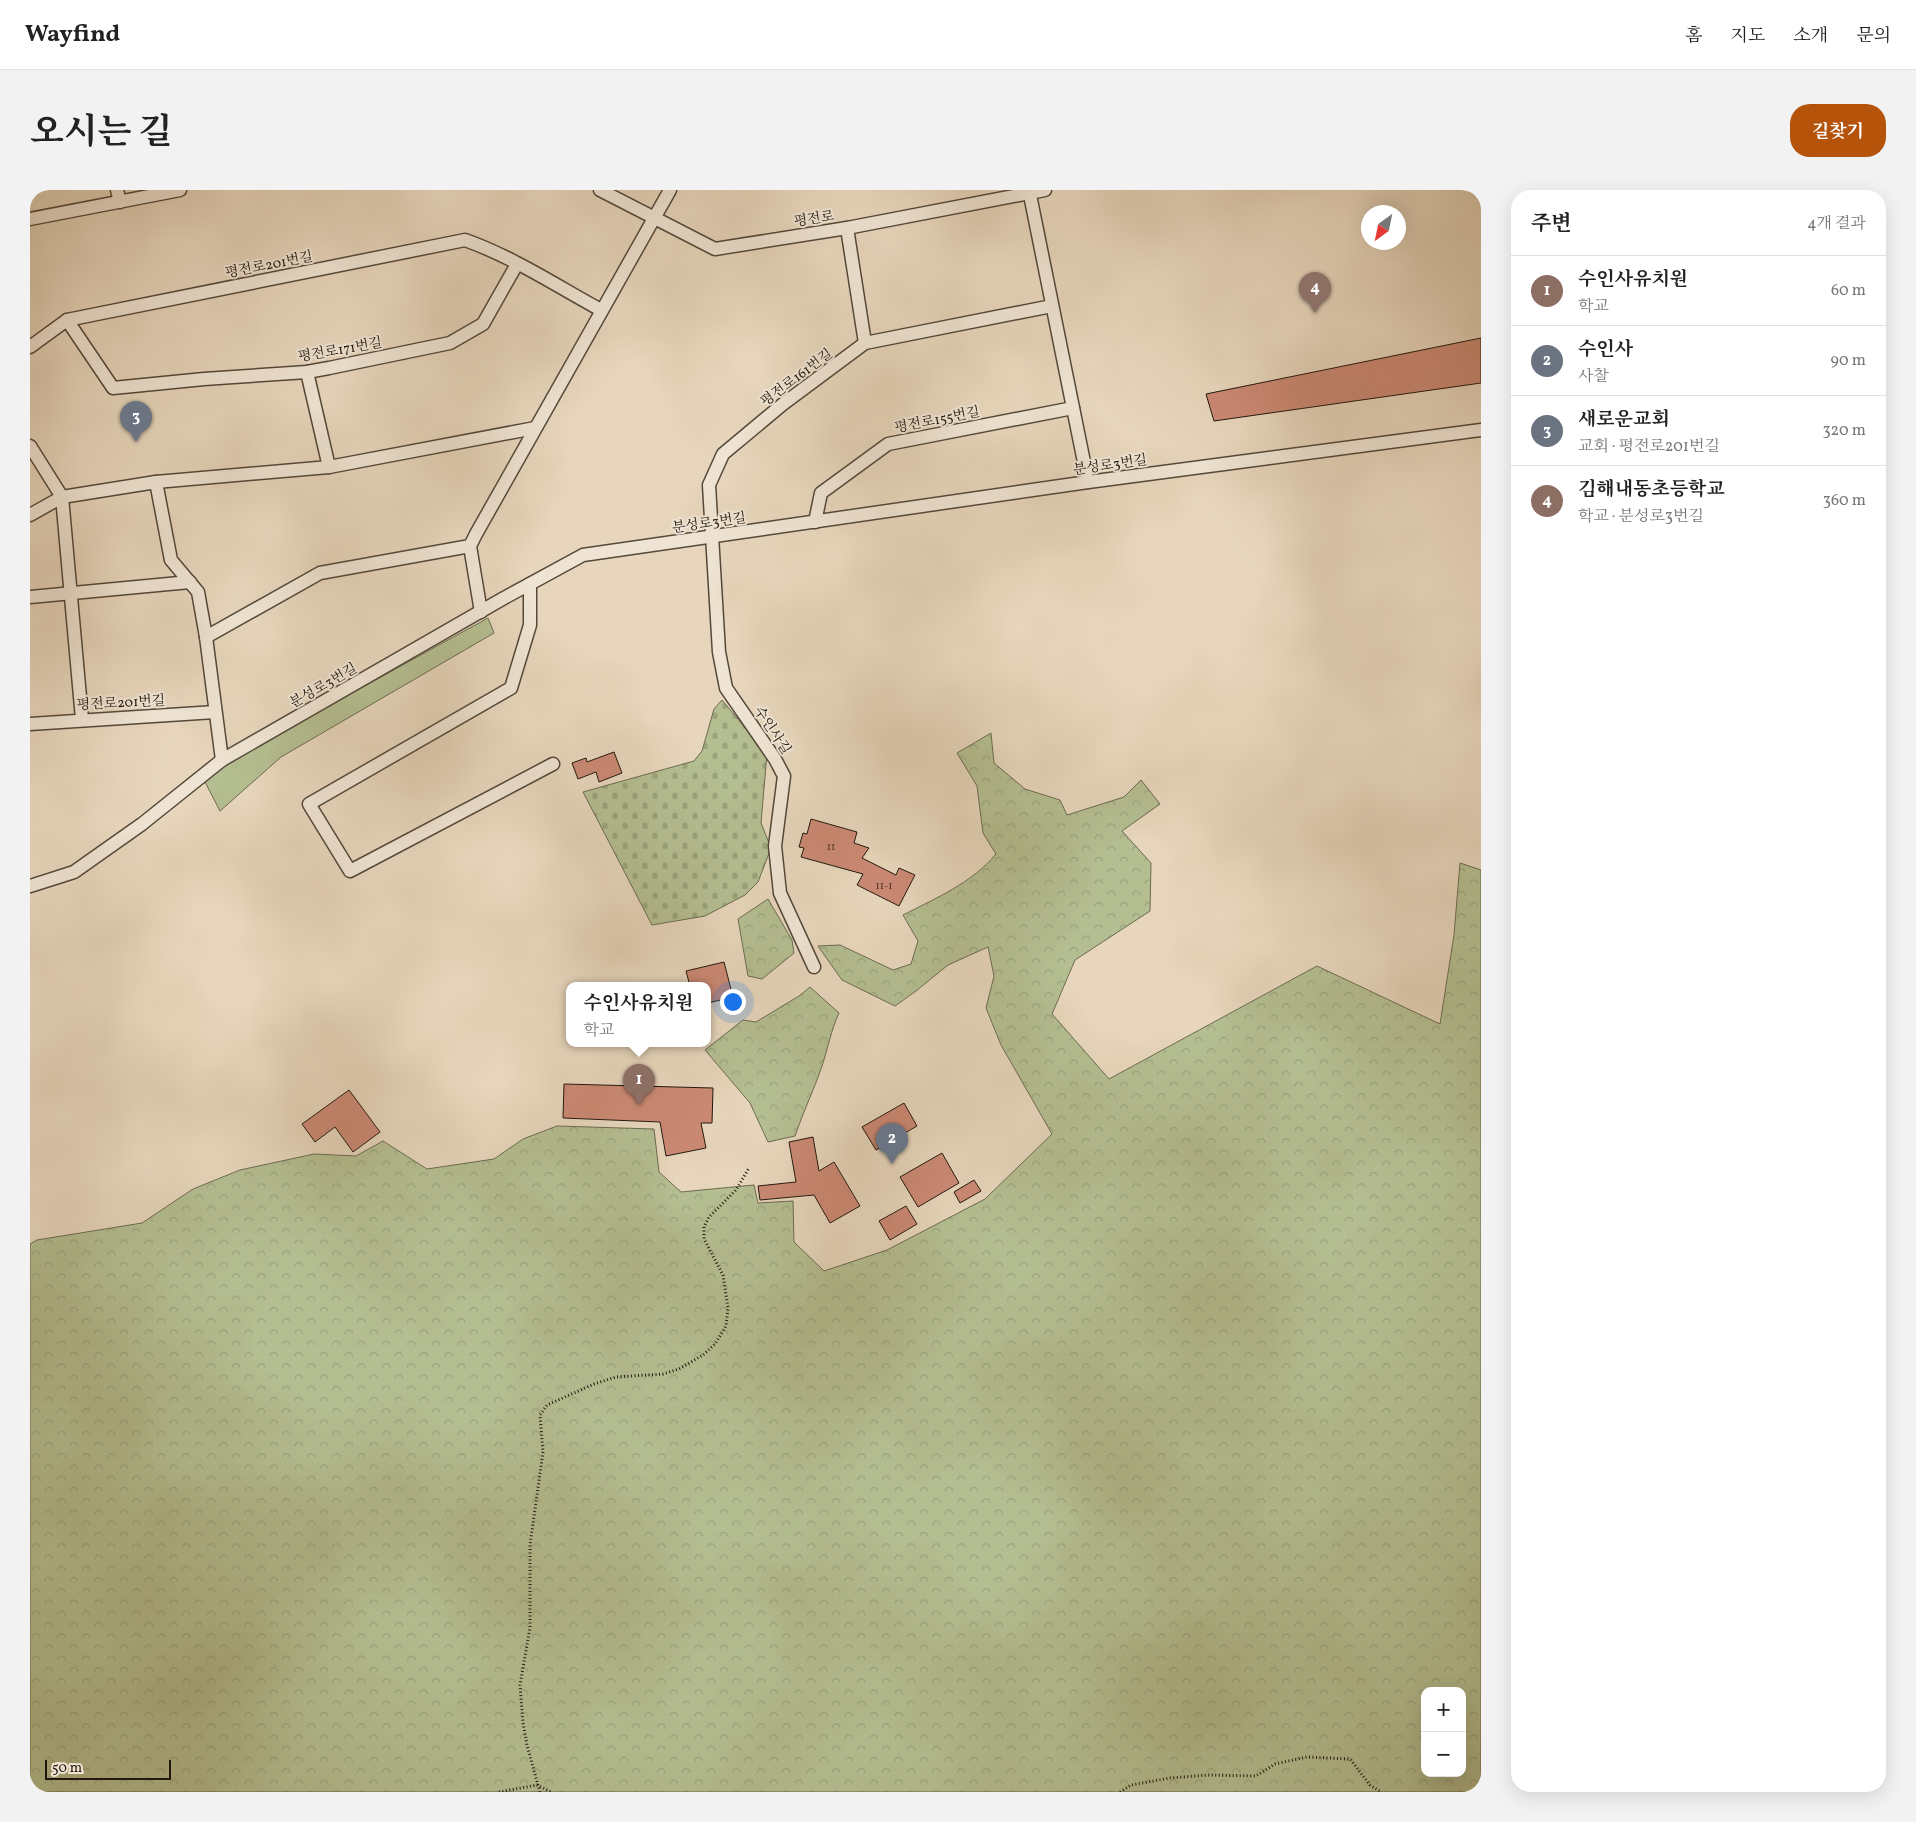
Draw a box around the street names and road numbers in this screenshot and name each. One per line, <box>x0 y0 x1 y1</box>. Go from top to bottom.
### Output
street label: 평전로 <box>793 207 836 232</box>
street label: 평전로201번길 <box>224 248 315 283</box>
street label: 평전로171번길 <box>297 334 384 367</box>
street label: 평전로161번길 <box>757 345 837 412</box>
street label: 평전로155번길 <box>893 403 982 438</box>
street label: 분성로3번길 <box>1072 451 1149 480</box>
street label: 분성로3번길 <box>671 509 748 538</box>
street label: 분성로3번길 <box>287 659 361 713</box>
street label: 평전로201번길 <box>76 692 166 715</box>
street label: 수인사길 <box>749 703 795 759</box>

